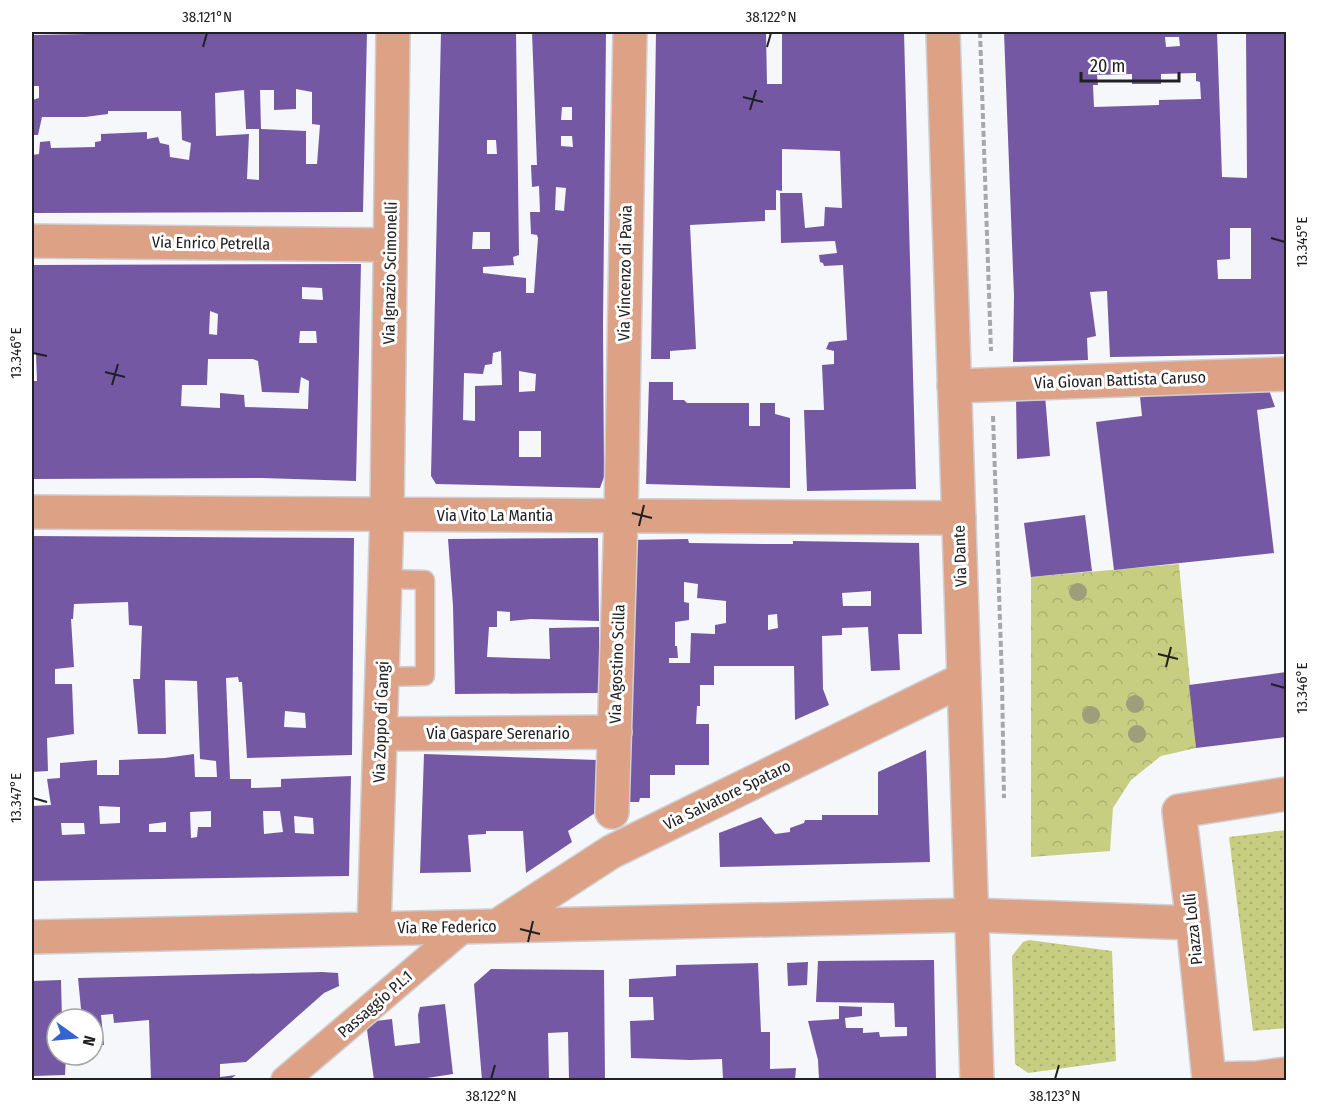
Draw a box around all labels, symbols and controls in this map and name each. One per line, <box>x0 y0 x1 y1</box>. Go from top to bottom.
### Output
text: 38.121°N <box>182 8 232 26</box>
text: 38.122°N <box>745 8 797 26</box>
scale bar <box>1081 45 1178 83</box>
text: 20 m <box>1090 55 1125 77</box>
street label: Via Ignazio Scimonelli <box>379 202 401 344</box>
street label: Via Vincenzo di Pavia <box>614 205 636 341</box>
text: 13.345°E <box>1293 217 1311 267</box>
street label: Via Enrico Petrella <box>152 232 270 254</box>
text: 13.346°E <box>7 327 25 379</box>
street label: Via Giovan Battista Caruso <box>1034 368 1206 392</box>
street label: Via Vito La Mantia <box>437 506 553 525</box>
street label: Via Dante <box>949 525 971 587</box>
street label: Via Agostino Scilla <box>605 604 629 724</box>
street label: Via Zoppo di Gangi <box>369 661 393 783</box>
text: 13.346°E <box>1293 662 1311 714</box>
street label: Via Gaspare Serenario <box>426 724 570 743</box>
street label: Via Salvatore Spataro <box>660 756 794 834</box>
text: 13.347°E <box>7 773 25 823</box>
street label: Piazza Lolli <box>1180 892 1206 966</box>
street label: Via Re Federico <box>397 917 497 937</box>
street label: Passaggio P.L.1 <box>334 966 416 1042</box>
north arrow <box>45 1007 105 1067</box>
text: N <box>79 1034 99 1048</box>
text: 38.122°N <box>465 1087 517 1105</box>
text: 38.123°N <box>1029 1087 1081 1105</box>

